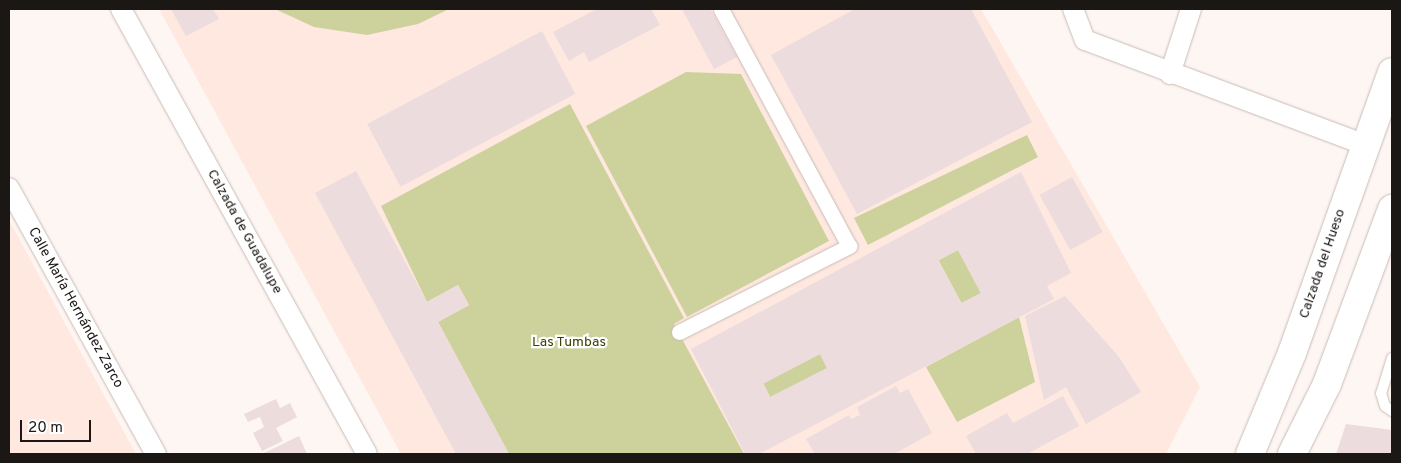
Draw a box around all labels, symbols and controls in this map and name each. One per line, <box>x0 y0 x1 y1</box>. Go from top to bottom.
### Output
street label: Calzada de Guadalupe <box>203 167 285 297</box>
street label: Calzada del Hueso <box>1296 207 1350 321</box>
street label: Calle María Hernández Zarco <box>24 225 126 391</box>
park label: Las Tumbas <box>532 335 606 351</box>
scale bar <box>22 410 94 442</box>
text: 20 m <box>28 419 63 438</box>

